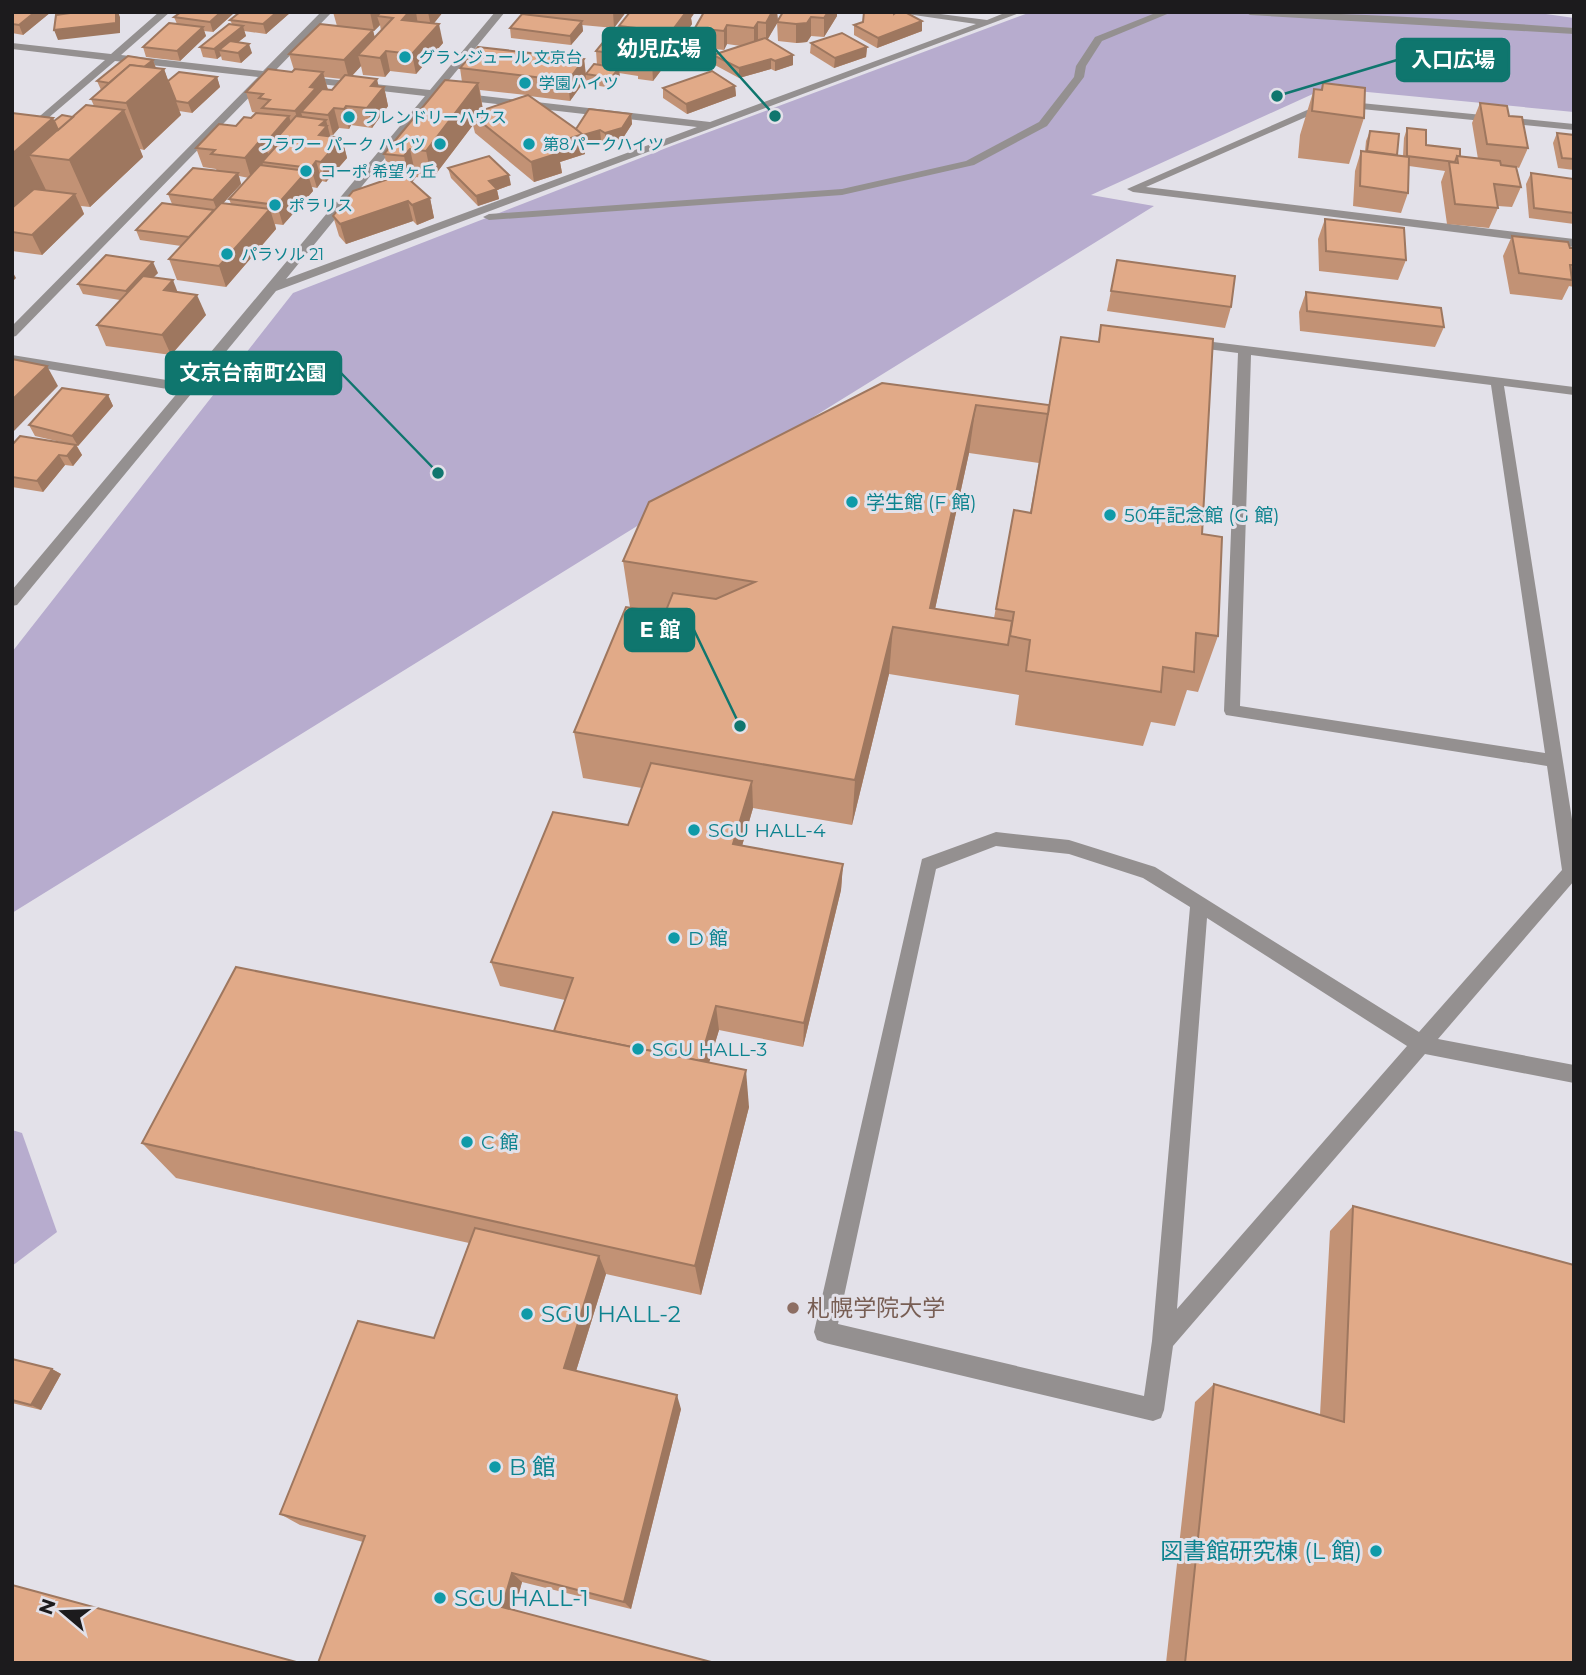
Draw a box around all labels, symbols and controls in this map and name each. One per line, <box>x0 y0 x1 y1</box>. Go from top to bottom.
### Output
callout: 幼児広場 <box>603 28 715 70</box>
text: 幼児広場 <box>617 36 701 61</box>
callout: 入口広場 <box>1397 39 1509 81</box>
text: 入口広場 <box>1411 47 1495 72</box>
place label: グランジュール 文京台 <box>419 48 582 67</box>
marker: グランジュール 文京台 <box>397 49 413 65</box>
place label: 学園ハイツ <box>539 74 619 93</box>
marker: 学園ハイツ <box>517 75 533 91</box>
place label: フレンドリーハウス <box>363 108 507 127</box>
marker: フレンドリーハウス <box>341 109 357 125</box>
place label: フラワー パーク ハイツ <box>258 135 426 154</box>
place label: 第8パークハイツ <box>543 135 664 154</box>
marker: フラワー パーク ハイツ <box>432 136 448 152</box>
marker: 第8パークハイツ <box>521 136 537 152</box>
place label: コーポ 希望ヶ丘 <box>320 162 436 181</box>
marker: コーポ 希望ヶ丘 <box>298 163 314 179</box>
place label: ポラリス <box>289 196 353 215</box>
marker: ポラリス <box>267 197 283 213</box>
place label: パラソル 21 <box>241 245 324 264</box>
marker: パラソル 21 <box>219 246 235 262</box>
callout: 文京台南町公園 <box>166 352 341 394</box>
text: 文京台南町公園 <box>180 360 327 385</box>
place label: 学生館 (F 館) <box>866 491 977 514</box>
marker: 学生館 (F 館) <box>844 494 860 510</box>
place label: 50年記念館 (G 館) <box>1124 504 1279 527</box>
marker: 50年記念館 (G 館) <box>1102 507 1118 523</box>
callout: E 館 <box>625 609 694 651</box>
text: E 館 <box>639 617 681 642</box>
place label: SGU HALL-4 <box>708 819 826 842</box>
marker: SGU HALL-4 <box>686 822 702 838</box>
place label: D 館 <box>688 927 728 950</box>
marker: D 館 <box>666 930 682 946</box>
place label: SGU HALL-3 <box>652 1038 767 1061</box>
marker: SGU HALL-3 <box>630 1041 646 1057</box>
place label: C 館 <box>481 1131 518 1154</box>
marker: C 館 <box>459 1134 475 1150</box>
place label: 札幌学院大学 <box>807 1294 945 1322</box>
place label: SGU HALL-2 <box>541 1300 681 1328</box>
marker: 札幌学院大学 <box>785 1300 801 1316</box>
marker: SGU HALL-2 <box>519 1306 535 1322</box>
place label: B 館 <box>509 1453 555 1481</box>
marker: B 館 <box>487 1459 503 1475</box>
place label: 図書館研究棟 (L 館) <box>1160 1537 1362 1565</box>
marker: 図書館研究棟 (L 館) <box>1368 1543 1384 1559</box>
north arrow <box>28 1577 98 1647</box>
place label: SGU HALL-1 <box>454 1584 589 1612</box>
marker: SGU HALL-1 <box>432 1590 448 1606</box>
text: N <box>34 1596 61 1618</box>

